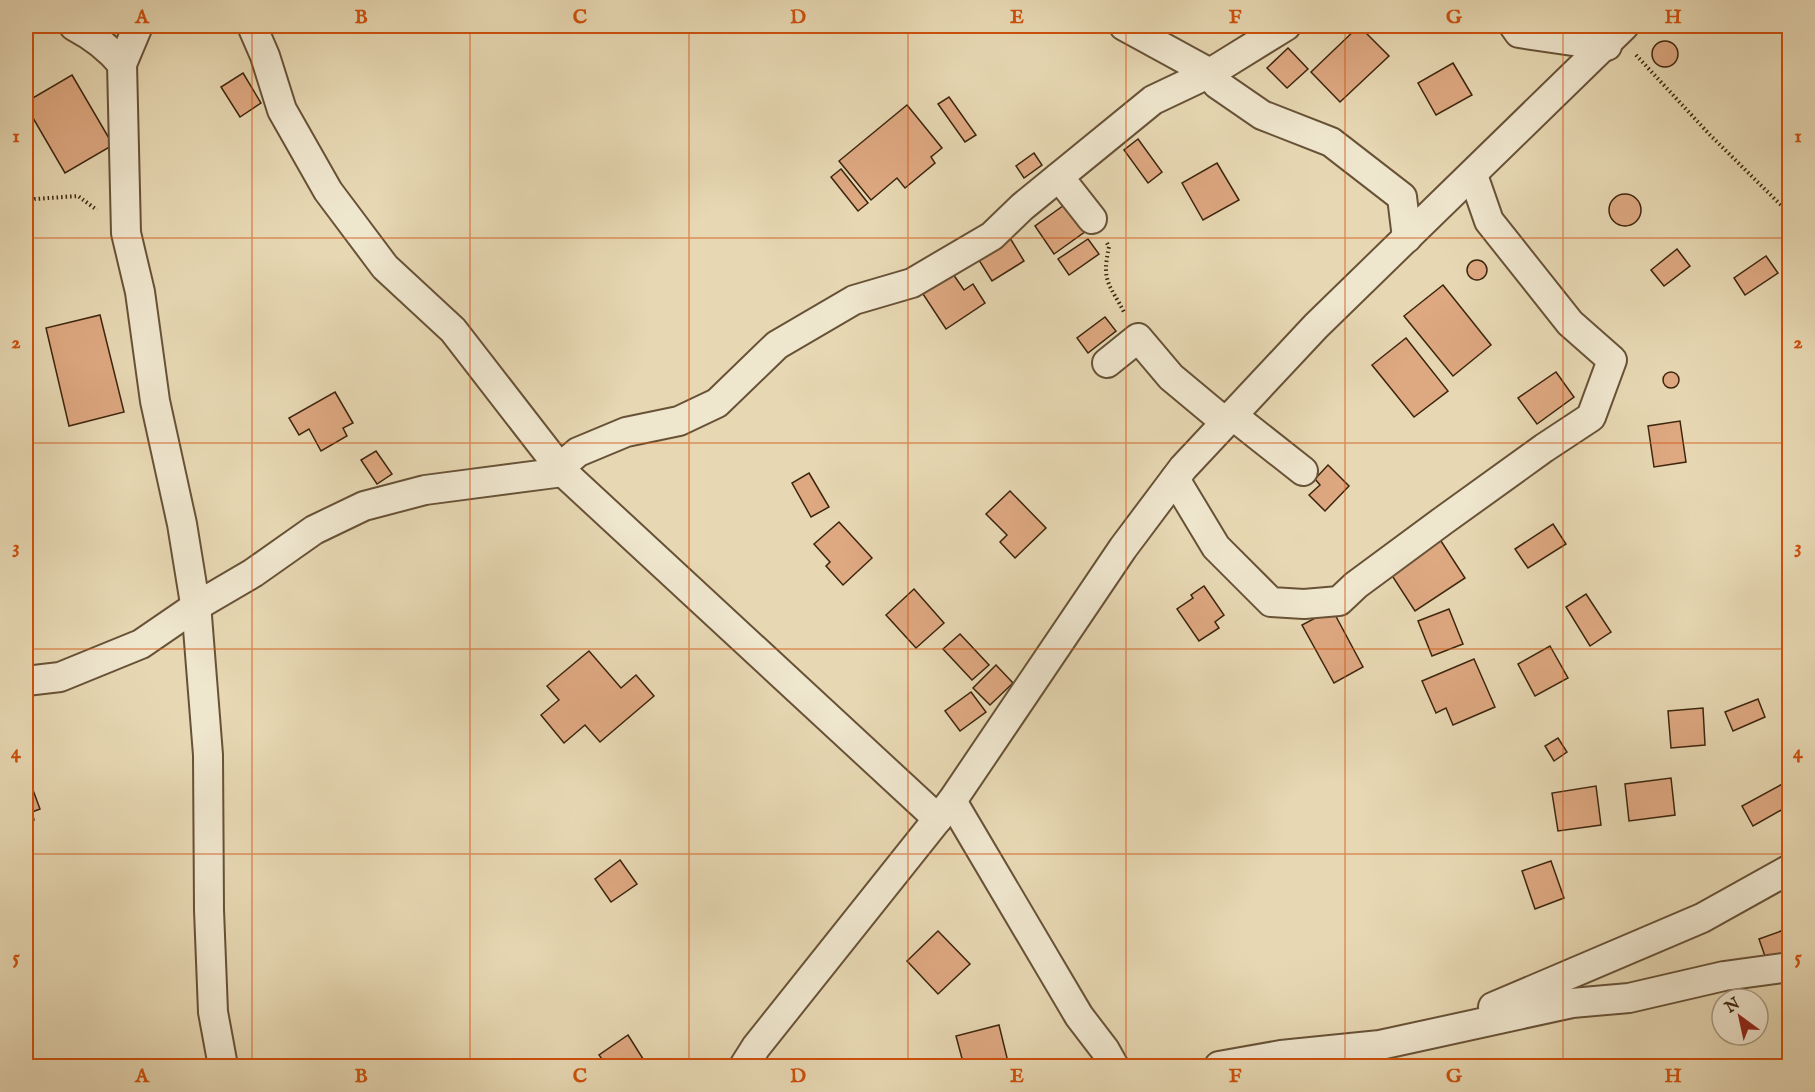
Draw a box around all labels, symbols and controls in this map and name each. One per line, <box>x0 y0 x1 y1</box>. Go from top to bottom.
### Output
text: A <box>134 5 150 30</box>
text: B <box>354 5 368 30</box>
text: C <box>573 5 587 30</box>
text: D <box>790 5 806 30</box>
text: E <box>1010 5 1024 30</box>
text: F <box>1229 5 1242 30</box>
text: G <box>1446 5 1463 30</box>
text: H <box>1664 5 1682 30</box>
text: 1 <box>12 124 20 149</box>
text: 1 <box>1794 124 1802 149</box>
text: 2 <box>11 330 21 355</box>
text: 2 <box>1793 330 1803 355</box>
text: 3 <box>12 535 20 560</box>
text: 3 <box>1794 535 1802 560</box>
text: 4 <box>11 740 22 765</box>
text: 4 <box>1793 740 1804 765</box>
text: 5 <box>12 945 20 970</box>
text: 5 <box>1794 945 1802 970</box>
north arrow <box>1710 987 1770 1047</box>
text: N <box>1721 994 1744 1019</box>
text: A <box>134 1064 150 1089</box>
text: B <box>354 1064 368 1089</box>
text: C <box>573 1064 587 1089</box>
text: D <box>790 1064 806 1089</box>
text: E <box>1010 1064 1024 1089</box>
text: F <box>1229 1064 1242 1089</box>
text: G <box>1446 1064 1463 1089</box>
text: H <box>1664 1064 1682 1089</box>

